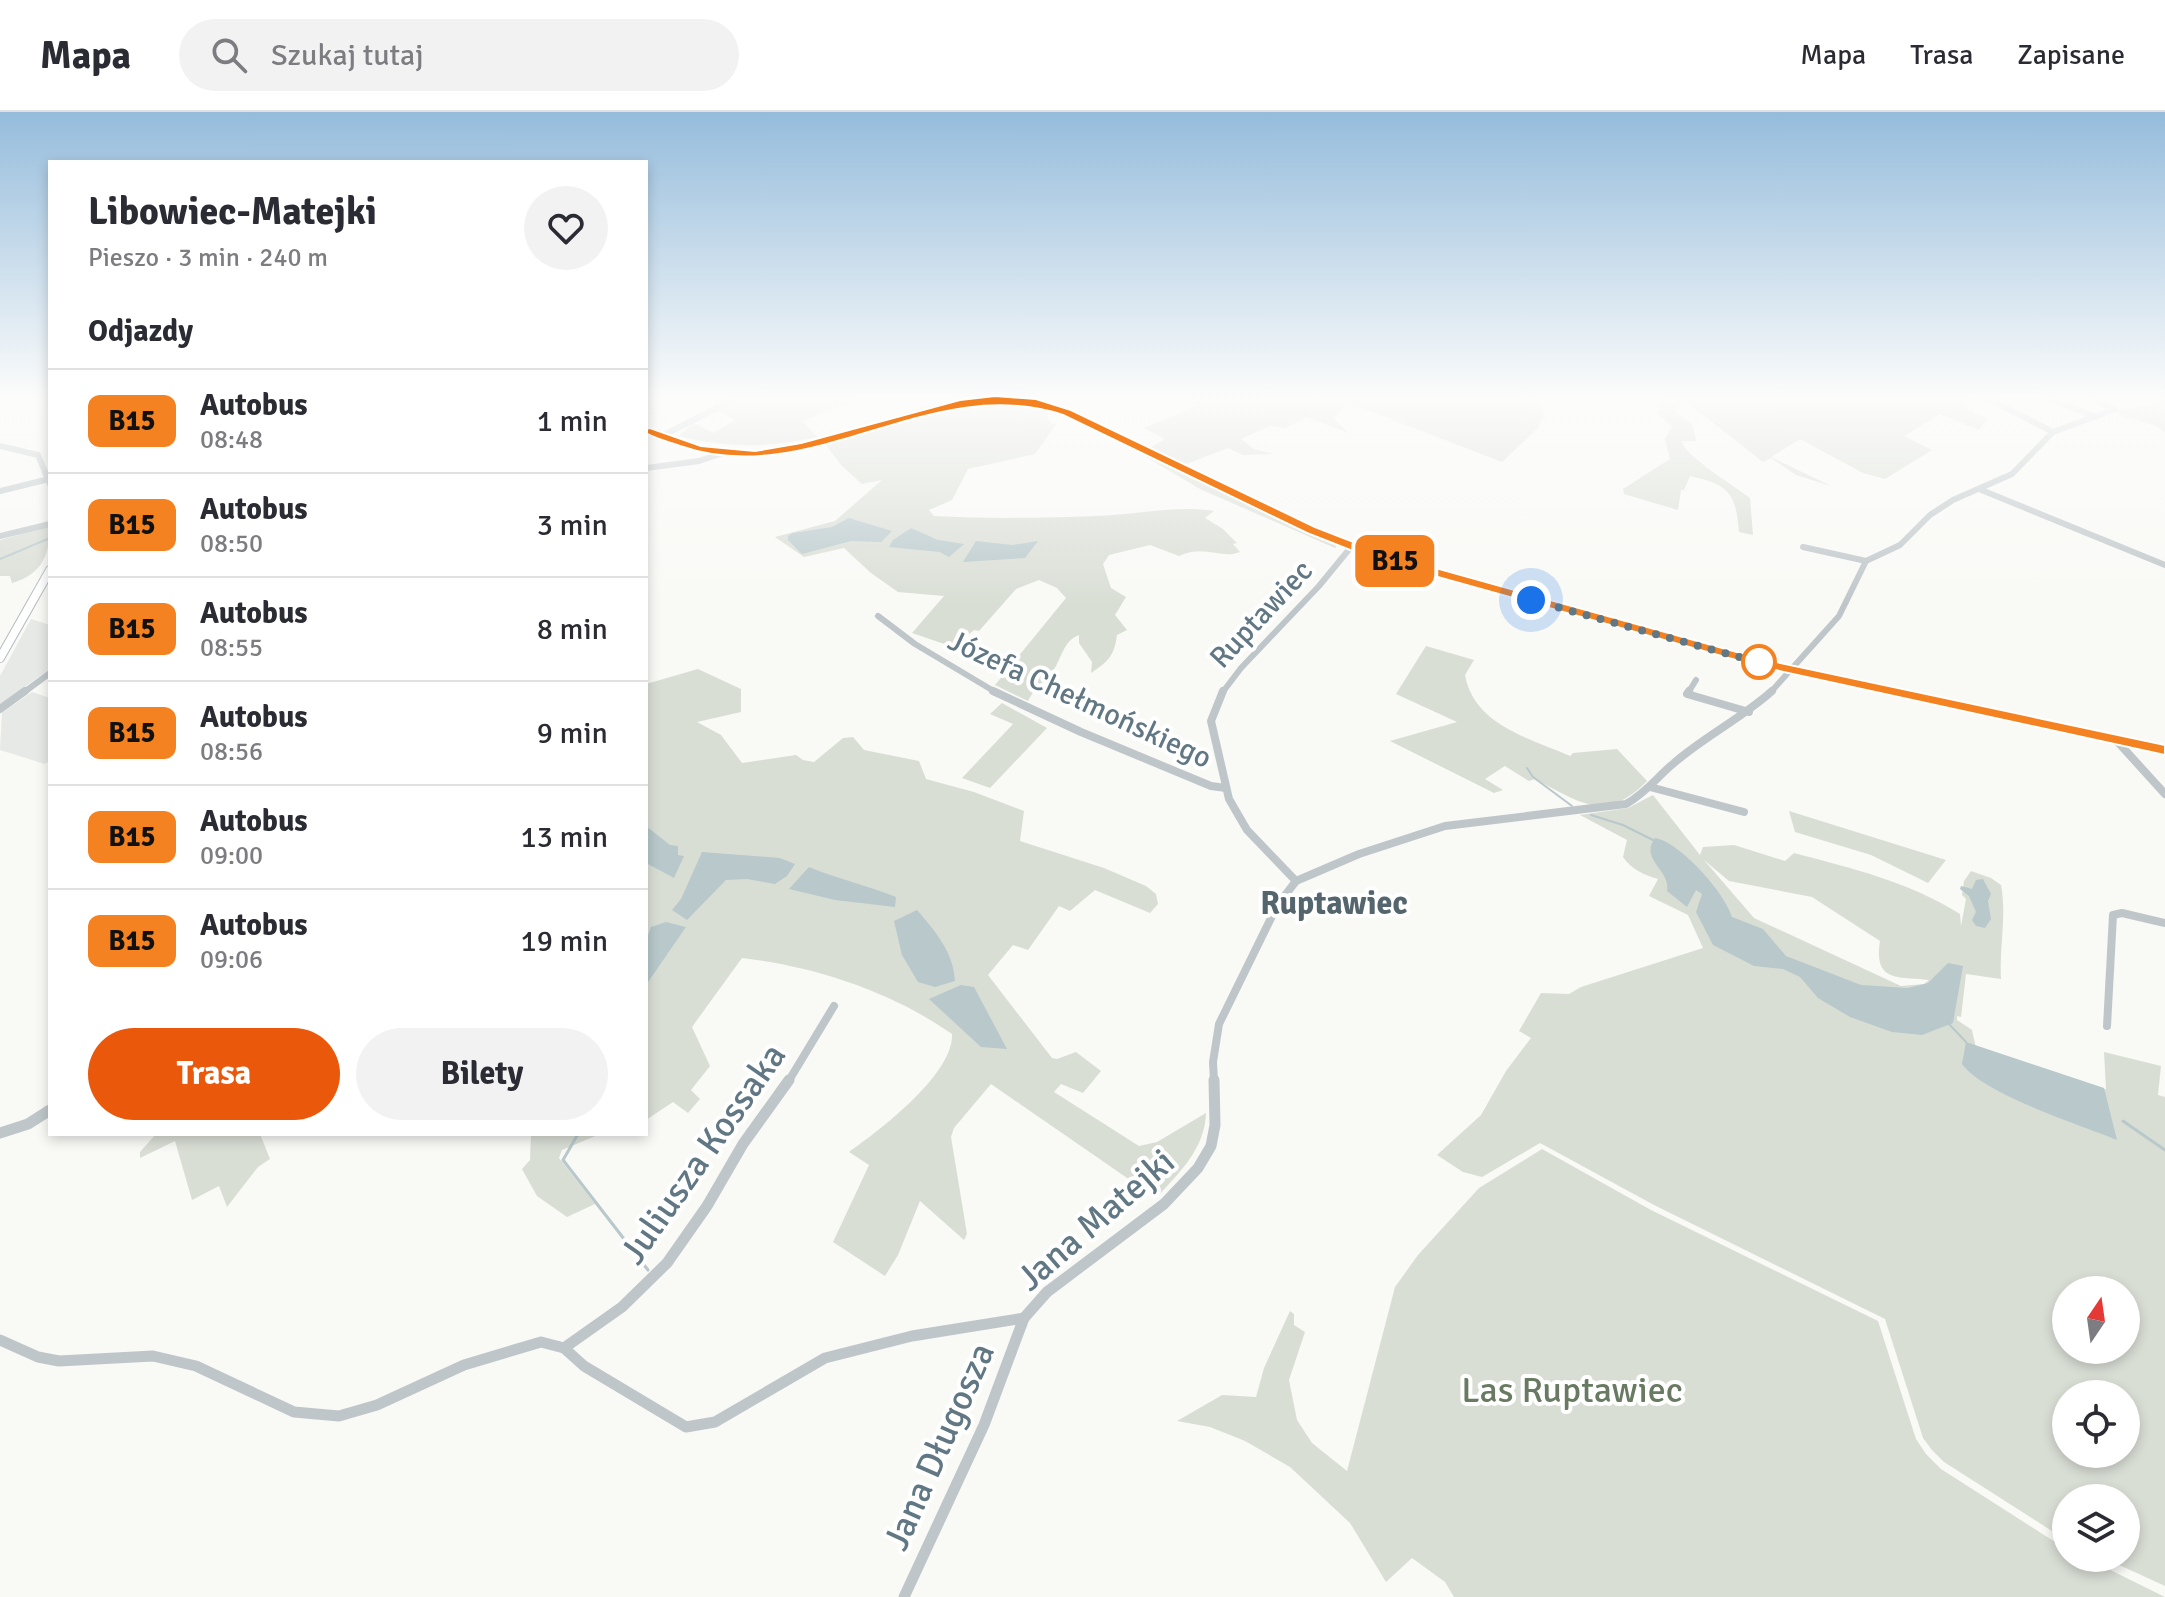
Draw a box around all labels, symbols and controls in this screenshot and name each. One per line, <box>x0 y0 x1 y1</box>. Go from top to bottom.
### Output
search box <box>179 19 739 91</box>
text: Mapa <box>40 32 131 79</box>
icon: search <box>207 33 251 77</box>
text: Szukaj tutaj <box>271 37 424 74</box>
text: Mapa <box>1800 38 1866 72</box>
text: Trasa <box>1910 38 1973 72</box>
text: Zapisane <box>2017 38 2125 72</box>
button: heart <box>524 186 608 270</box>
text: Libowiec-Matejki <box>88 188 377 235</box>
text: Pieszo · 3 min · 240 m <box>88 242 328 274</box>
text: Odjazdy <box>88 313 193 350</box>
text: Autobus <box>200 387 308 424</box>
text: 1 min <box>537 403 608 440</box>
text: B15 <box>108 404 156 438</box>
text: 08:48 <box>200 424 263 456</box>
text: Autobus <box>200 491 308 528</box>
text: 3 min <box>537 507 608 544</box>
text: B15 <box>108 508 156 542</box>
text: 08:50 <box>200 528 263 560</box>
line badge: B15 <box>1349 535 1441 587</box>
text: B15 <box>1371 544 1419 578</box>
street label: Ruptawiec <box>1202 553 1321 676</box>
your location <box>1511 580 1551 620</box>
text: Autobus <box>200 595 308 632</box>
text: 8 min <box>537 611 608 648</box>
text: B15 <box>108 612 156 646</box>
street label: Józefa Chełmońskiego <box>942 622 1217 777</box>
text: 08:55 <box>200 632 263 664</box>
unlabelled marker <box>1742 645 1776 679</box>
text: Autobus <box>200 699 308 736</box>
text: 9 min <box>537 715 608 752</box>
text: B15 <box>108 716 156 750</box>
text: 08:56 <box>200 736 263 768</box>
text: Autobus <box>200 803 308 840</box>
text: 13 min <box>521 819 608 856</box>
text: B15 <box>108 820 156 854</box>
text: 09:00 <box>200 840 263 872</box>
district label: Ruptawiec <box>1260 884 1408 923</box>
text: Autobus <box>200 907 308 944</box>
text: 19 min <box>521 923 608 960</box>
text: B15 <box>108 924 156 958</box>
text: 09:06 <box>200 944 263 976</box>
button: Trasa <box>88 1028 340 1120</box>
button: Bilety <box>356 1028 608 1120</box>
street label: Juliusza Kossaka <box>610 1035 796 1273</box>
street label: Jana Matejki <box>1008 1139 1184 1301</box>
north arrow <box>2052 1276 2140 1364</box>
map controls <box>2052 1276 2140 1572</box>
street label: Jana Długosza <box>874 1336 1005 1557</box>
park label: Las Ruptawiec <box>1461 1368 1683 1413</box>
button: locate <box>2052 1380 2140 1468</box>
button: layers <box>2052 1484 2140 1572</box>

